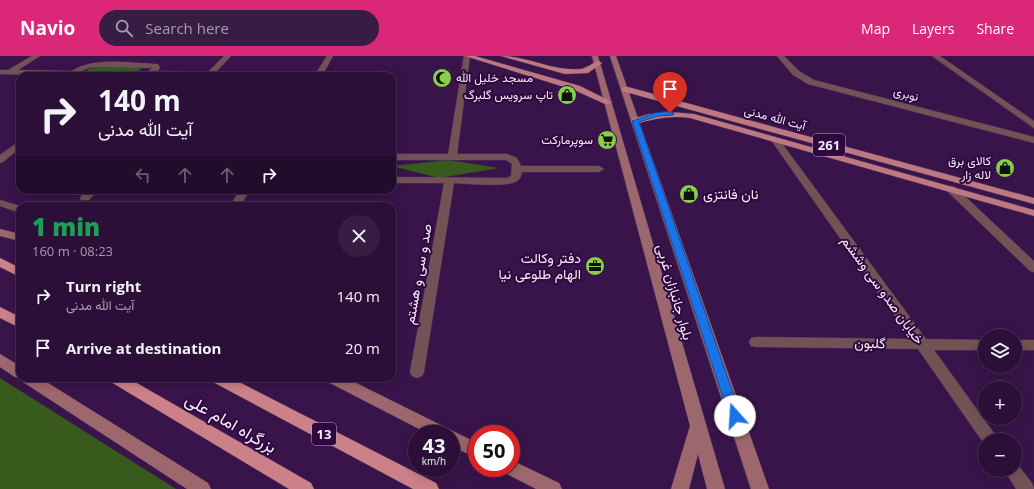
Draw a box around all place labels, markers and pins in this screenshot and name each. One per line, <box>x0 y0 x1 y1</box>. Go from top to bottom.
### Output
mosque icon: مسجد خلیل الله <box>431 67 453 89</box>
place label: مسجد خلیل الله <box>456 69 533 86</box>
pin <box>653 72 687 113</box>
shop icon: تاپ سرویس گلبرگ <box>556 84 578 106</box>
place label: تاپ سرویس گلبرگ <box>464 86 553 103</box>
supermarket icon: سوپرمارکت <box>596 129 618 151</box>
place label: سوپرمارکت <box>541 131 593 148</box>
place label: کالای برق لاله زار <box>948 152 991 183</box>
shop icon: کالای برق لاله زار <box>994 157 1016 179</box>
shop icon: نان فانتزی <box>678 183 700 205</box>
place label: نان فانتزی <box>703 184 758 203</box>
place label: دفتر وکالت الهام طلوعی نیا <box>499 248 581 283</box>
office icon: دفتر وکالت الهام طلوعی نیا <box>584 255 606 277</box>

